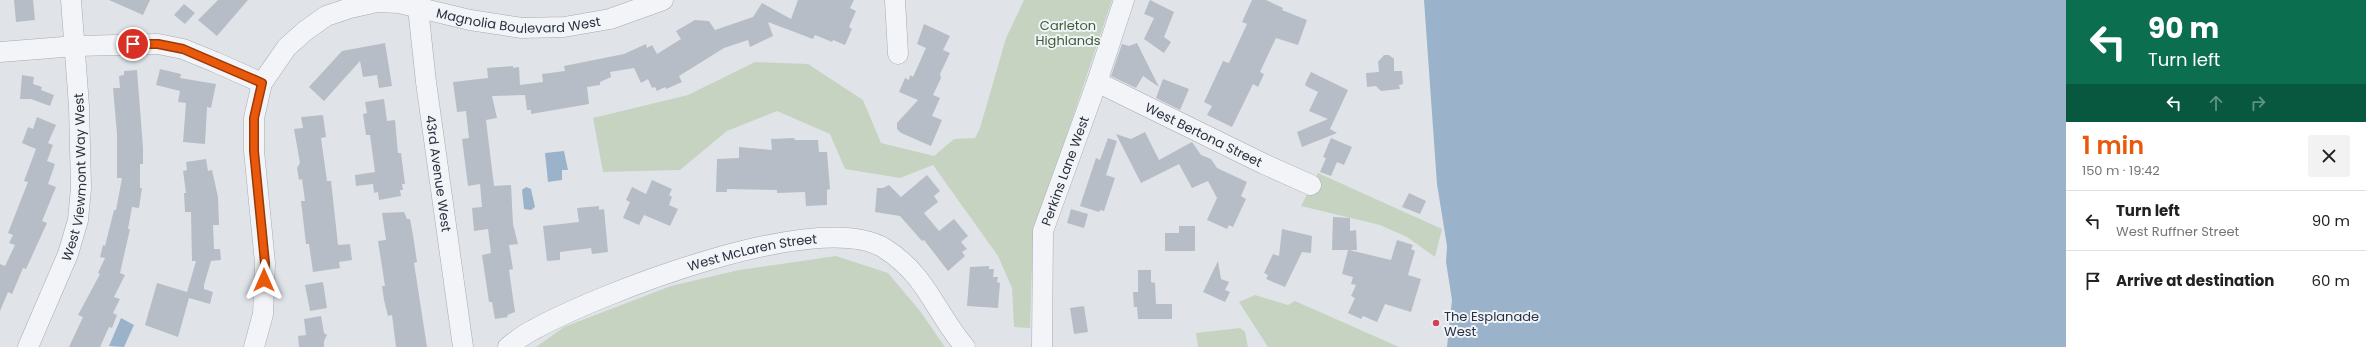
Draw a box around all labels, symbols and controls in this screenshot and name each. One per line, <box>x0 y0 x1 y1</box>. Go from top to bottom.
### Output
street label: Magnolia Boulevard West <box>435 3 602 38</box>
text: 90 m <box>2148 9 2219 48</box>
park label: Carleton Highlands <box>1035 16 1101 50</box>
icon: left <box>2082 16 2134 68</box>
pin <box>116 27 150 61</box>
icon: arrive <box>122 33 144 55</box>
text: Turn left <box>2148 47 2220 72</box>
street label: West Viewmont Way West <box>57 92 91 264</box>
icon: left <box>2163 92 2185 114</box>
icon: ahead <box>2205 92 2227 114</box>
icon: right <box>2247 92 2269 114</box>
street label: West Bertona Street <box>1142 98 1266 171</box>
street label: Perkins Lane West <box>1036 113 1094 228</box>
street label: 43rd Avenue West <box>421 114 456 233</box>
text: 1 min <box>2082 129 2144 162</box>
button: close <box>2308 135 2350 177</box>
text: 150 m · 19:42 <box>2082 161 2160 180</box>
text: Turn left <box>2116 200 2180 221</box>
icon: left <box>2082 210 2104 232</box>
text: 90 m <box>2312 210 2350 231</box>
text: West Ruffner Street <box>2116 222 2239 241</box>
street label: West McLaren Street <box>685 229 818 276</box>
position arrow <box>243 259 285 301</box>
icon: arrive <box>2082 270 2104 292</box>
text: Arrive at destination <box>2116 270 2274 291</box>
text: 60 m <box>2312 270 2350 291</box>
place label: The Esplanade West <box>1444 307 1539 341</box>
marker: The Esplanade West <box>1431 318 1441 328</box>

